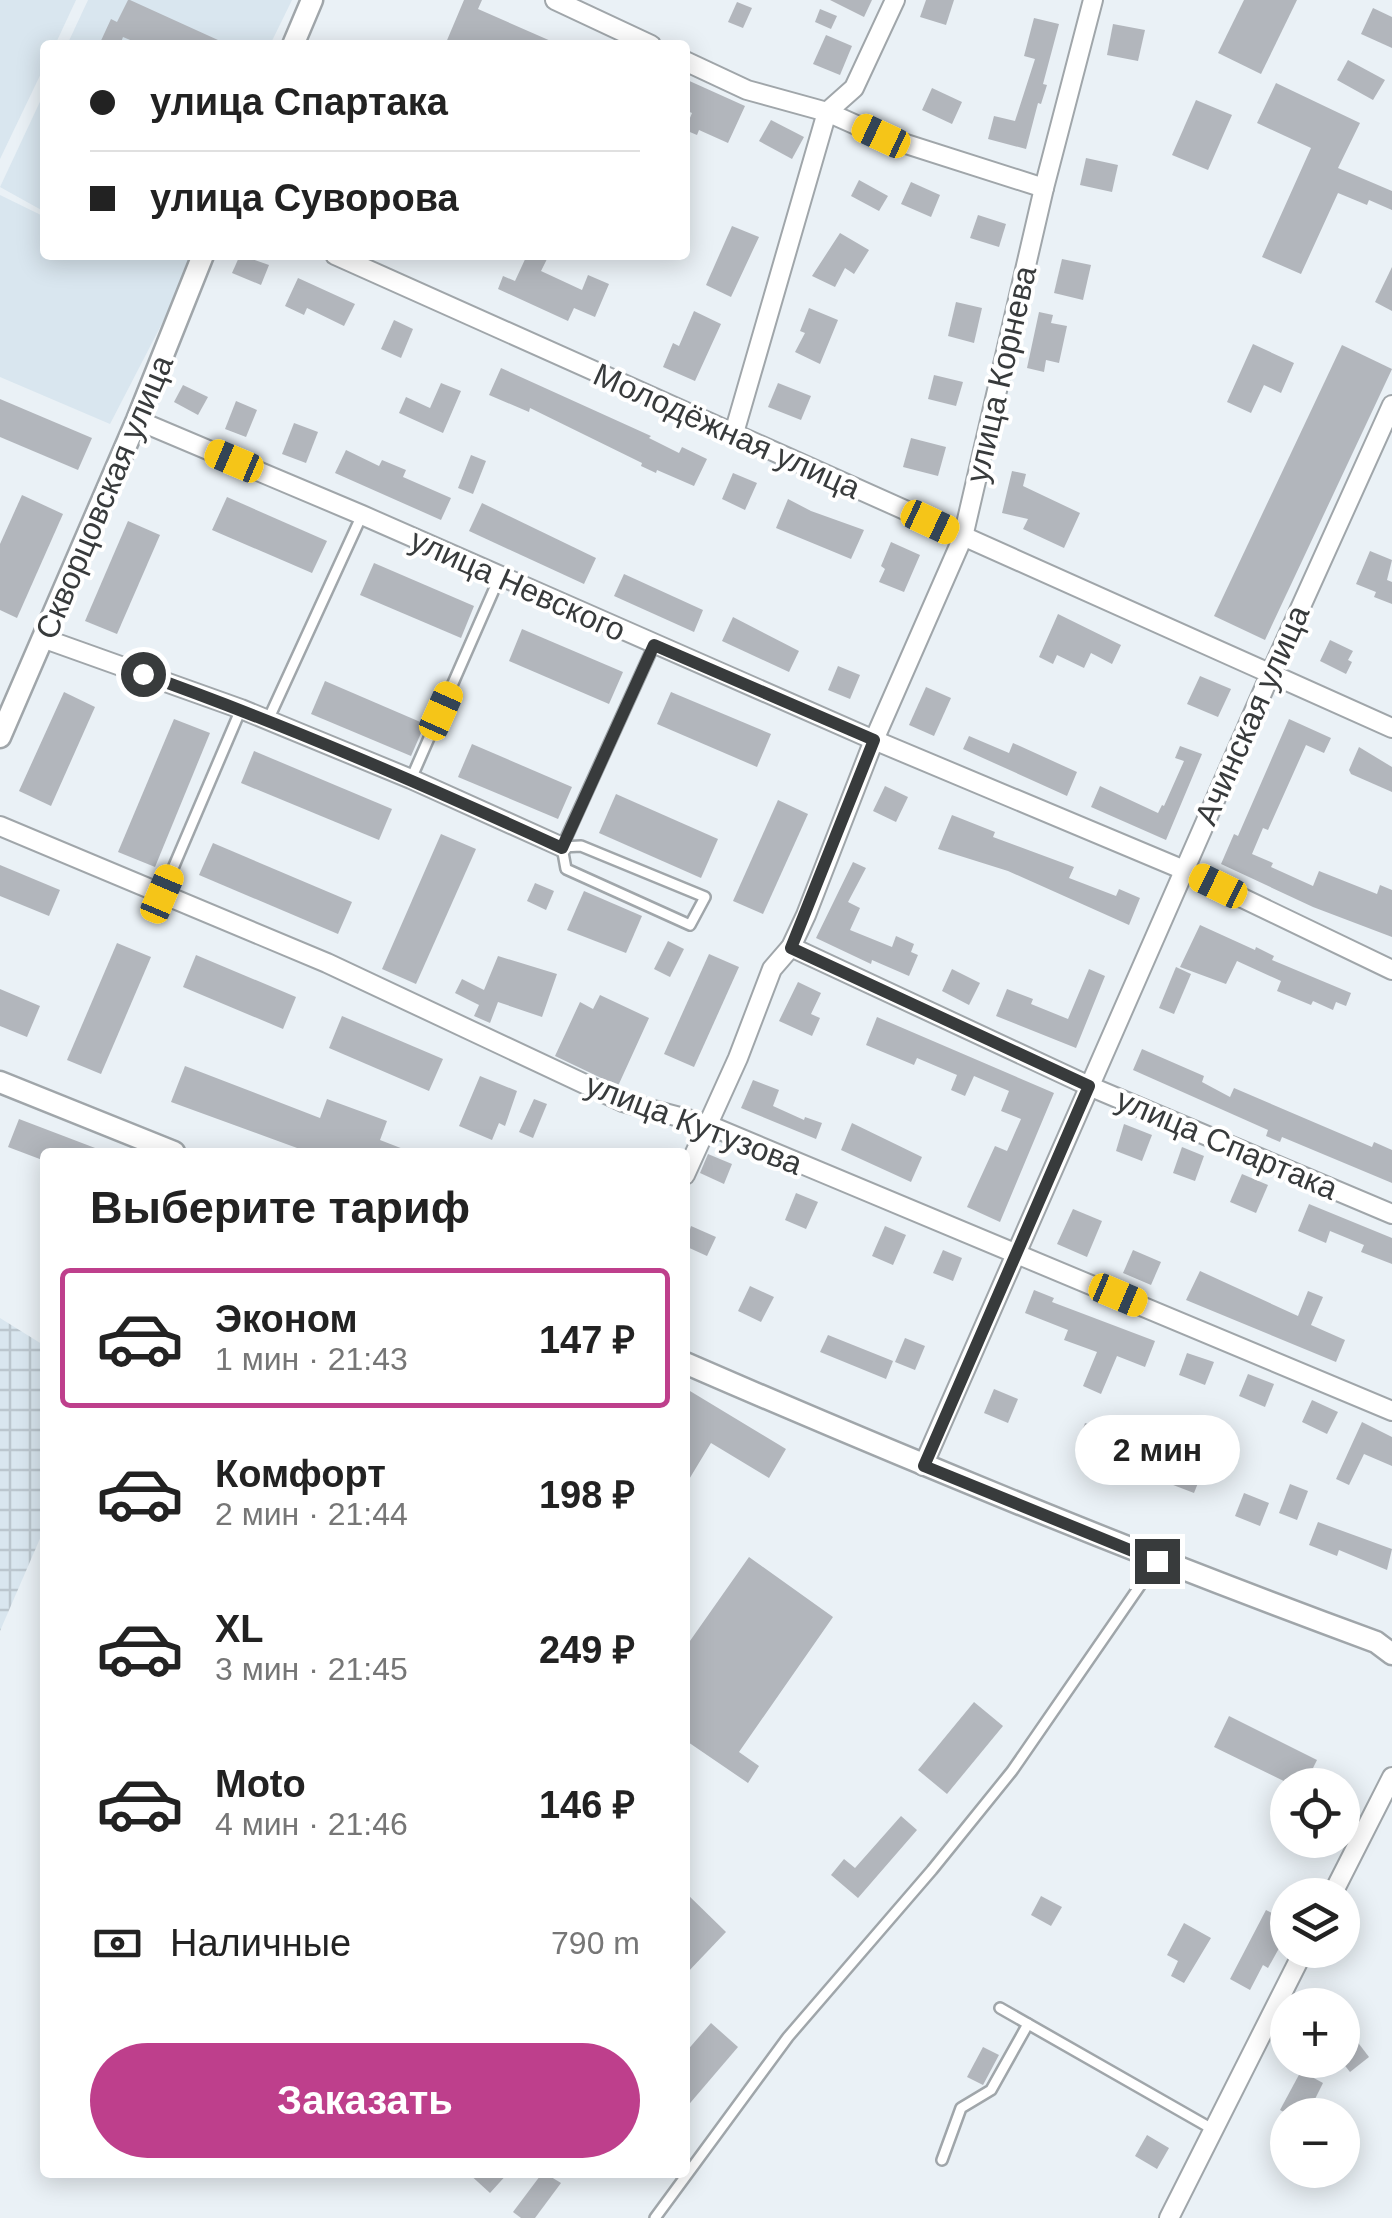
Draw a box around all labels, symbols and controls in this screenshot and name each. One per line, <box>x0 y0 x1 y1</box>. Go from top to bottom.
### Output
text: улица Спартака <box>150 81 448 123</box>
car <box>847 110 915 162</box>
text: улица Суворова <box>150 177 459 219</box>
street label: улица Корнева <box>959 262 1043 486</box>
street label: Скворцовская улица <box>28 350 180 644</box>
street label: Молодёжная улица <box>588 356 866 506</box>
car <box>201 435 267 487</box>
car <box>896 496 964 548</box>
street label: улица Невского <box>405 522 631 648</box>
street label: Ачинская улица <box>1188 600 1317 830</box>
route start <box>121 652 166 697</box>
car <box>415 677 467 745</box>
car <box>1184 859 1252 913</box>
car <box>136 861 188 927</box>
street label: улица Кутузова <box>581 1066 808 1182</box>
street label: улица Спартака <box>1111 1081 1343 1207</box>
text: Выберите тариф <box>90 1182 470 1233</box>
car <box>1085 1269 1151 1321</box>
icon: car <box>95 1293 185 1383</box>
text: Эконом <box>215 1298 358 1340</box>
text: 147 ₽ <box>539 1319 635 1361</box>
text: 1 мин · 21:43 <box>215 1341 408 1377</box>
callout: 2 мин <box>1074 1416 1240 1486</box>
text: 2 мин <box>1113 1432 1202 1468</box>
icon: car <box>95 1448 185 1538</box>
text: Комфорт <box>215 1453 386 1495</box>
text: 198 ₽ <box>539 1474 635 1516</box>
text: 2 мин · 21:44 <box>215 1496 408 1532</box>
route end <box>1135 1539 1180 1584</box>
icon: car <box>95 1603 185 1693</box>
text: XL <box>215 1608 264 1650</box>
text: 249 ₽ <box>539 1629 635 1671</box>
text: 3 мин · 21:45 <box>215 1651 408 1687</box>
icon: car <box>95 1758 185 1848</box>
text: Moto <box>215 1763 306 1805</box>
map controls <box>1270 1768 1360 2188</box>
button: locate <box>1270 1768 1360 1858</box>
text: 146 ₽ <box>539 1784 635 1826</box>
text: 4 мин · 21:46 <box>215 1806 408 1842</box>
button: layers <box>1270 1878 1360 1968</box>
icon: cash <box>90 1916 145 1971</box>
text: Наличные <box>170 1922 351 1964</box>
text: 790 m <box>551 1925 640 1961</box>
button: + <box>1270 1988 1360 2078</box>
button: Заказать <box>90 2043 640 2158</box>
button: − <box>1270 2098 1360 2188</box>

